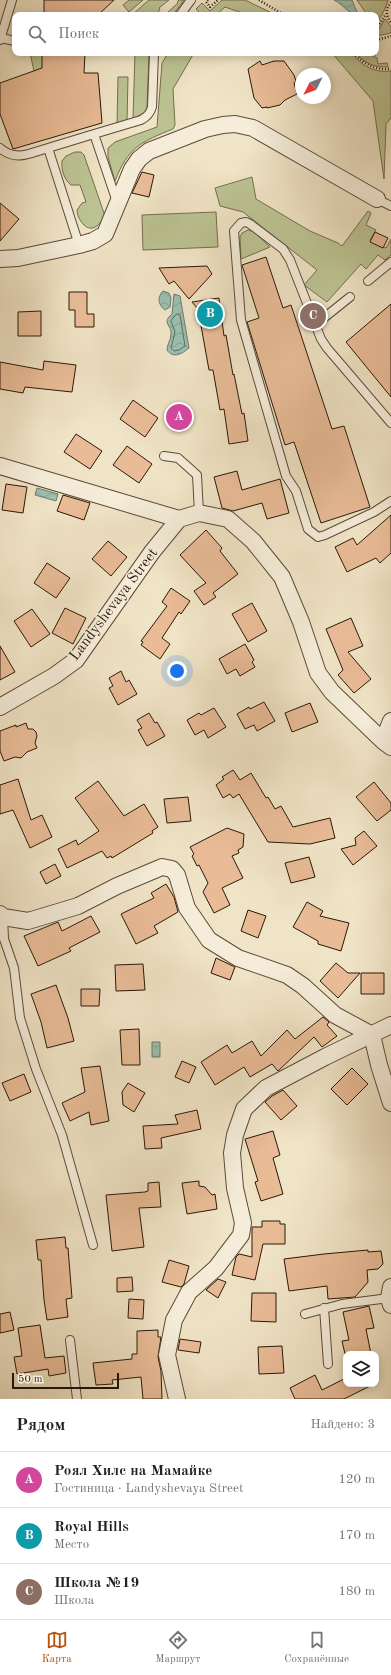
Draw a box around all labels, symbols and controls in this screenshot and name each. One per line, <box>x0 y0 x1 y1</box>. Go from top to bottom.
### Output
search box <box>12 12 379 56</box>
icon: search <box>26 23 48 45</box>
text: Поиск <box>58 27 99 42</box>
north arrow <box>295 68 331 104</box>
pin: B <box>197 299 223 329</box>
pin: C <box>300 301 326 331</box>
pin: A <box>166 402 192 432</box>
street label: Landyshevaya Street <box>67 546 161 664</box>
your location <box>167 661 187 681</box>
map controls <box>343 1351 379 1387</box>
button: layers <box>343 1351 379 1387</box>
scale bar <box>12 1371 119 1390</box>
text: 50 m <box>18 1374 43 1385</box>
text: Рядом <box>16 1417 65 1434</box>
text: Найдено: 3 <box>311 1418 375 1431</box>
text: Роял Хилс на Мамайке <box>54 1464 212 1479</box>
text: A <box>24 1473 34 1486</box>
text: 120 m <box>338 1473 375 1486</box>
text: Гостиница · Landyshevaya Street <box>54 1482 244 1495</box>
text: Royal Hills <box>54 1520 129 1535</box>
text: B <box>24 1529 34 1542</box>
text: 170 m <box>338 1529 375 1542</box>
text: Место <box>54 1538 89 1551</box>
text: Школа №19 <box>54 1576 139 1591</box>
text: C <box>25 1585 33 1598</box>
text: 180 m <box>338 1585 375 1598</box>
text: Школа <box>54 1594 94 1607</box>
tab: Карта <box>42 1629 72 1667</box>
tab: Маршрут <box>155 1629 201 1667</box>
tab: Сохранённые <box>284 1629 349 1667</box>

